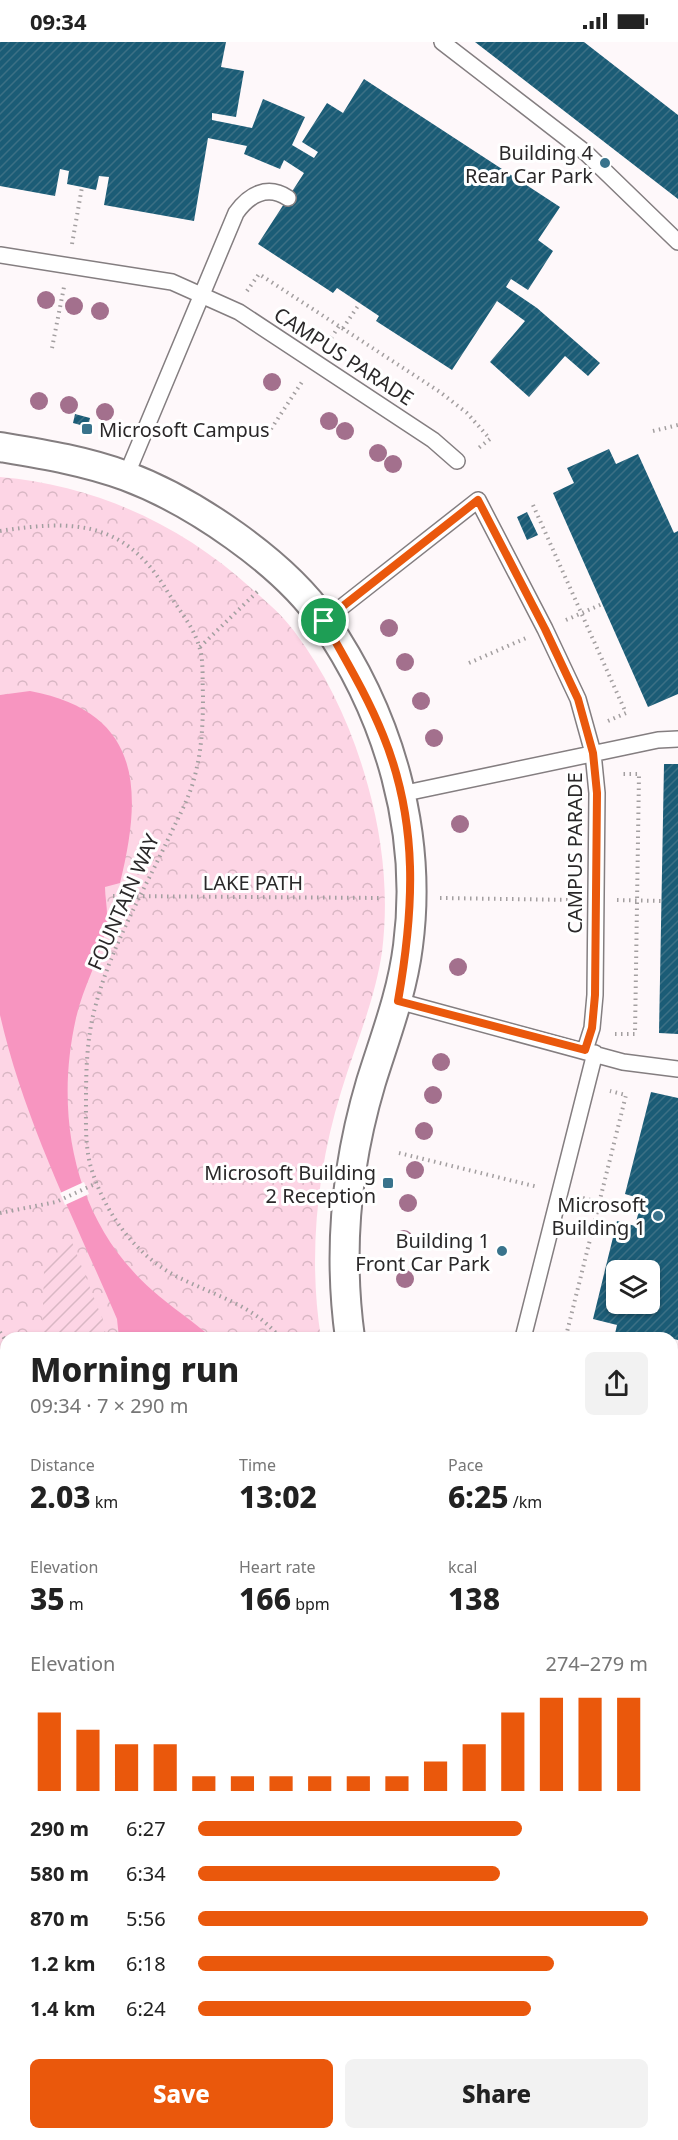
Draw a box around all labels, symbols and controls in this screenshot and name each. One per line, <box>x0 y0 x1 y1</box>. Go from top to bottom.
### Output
text: 09:34 <box>30 6 87 36</box>
place label: Building 4 Rear Car Park <box>465 139 594 189</box>
marker: Building 4 Rear Car Park <box>598 156 612 170</box>
street label: CAMPUS PARADE <box>269 301 419 411</box>
place label: Microsoft Campus <box>99 416 270 443</box>
marker: Microsoft Campus <box>80 422 94 436</box>
pin <box>298 595 349 646</box>
icon: arrive <box>307 604 340 637</box>
street label: CAMPUS PARADE <box>561 772 588 934</box>
street label: FOUNTAIN WAY <box>81 829 165 974</box>
street label: LAKE PATH <box>203 869 303 896</box>
place label: Microsoft Building 2 Reception <box>204 1159 376 1209</box>
marker: Microsoft Building 2 Reception <box>381 1176 395 1190</box>
place label: Microsoft Building 1 <box>552 1191 646 1241</box>
marker: Microsoft Building 1 <box>651 1209 665 1223</box>
place label: Building 1 Front Car Park <box>355 1227 490 1277</box>
marker: Building 1 Front Car Park <box>495 1244 509 1258</box>
map controls <box>606 1260 660 1314</box>
button: layers <box>606 1260 660 1314</box>
text: Morning run <box>30 1347 239 1392</box>
button: share <box>585 1352 648 1415</box>
text: 09:34 · 7 × 290 m <box>30 1392 188 1419</box>
text: Distance <box>30 1454 95 1476</box>
text: Time <box>239 1454 276 1476</box>
text: Pace <box>448 1454 483 1476</box>
text: 2.03 <box>30 1476 91 1517</box>
text: 13:02 <box>239 1476 317 1517</box>
text: 6:25 <box>448 1476 509 1517</box>
text: km <box>91 1491 118 1513</box>
text: /km <box>509 1491 542 1513</box>
text: Elevation <box>30 1556 98 1578</box>
text: Heart rate <box>239 1556 315 1578</box>
text: kcal <box>448 1556 477 1578</box>
text: 35 <box>30 1578 65 1619</box>
text: 166 <box>239 1578 291 1619</box>
text: 138 <box>448 1578 500 1619</box>
text: m <box>65 1593 84 1615</box>
text: bpm <box>291 1593 330 1615</box>
text: Elevation <box>30 1650 115 1677</box>
text: 274–279 m <box>545 1650 648 1677</box>
text: 290 m <box>30 1815 89 1842</box>
text: 6:27 <box>126 1815 166 1842</box>
text: 580 m <box>30 1860 89 1887</box>
text: 6:34 <box>126 1860 166 1887</box>
text: 870 m <box>30 1905 89 1932</box>
text: 5:56 <box>126 1905 166 1932</box>
text: 1.2 km <box>30 1950 96 1977</box>
text: 6:18 <box>126 1950 166 1977</box>
text: 1.4 km <box>30 1995 96 2022</box>
text: 6:24 <box>126 1995 166 2022</box>
button: Save <box>30 2059 333 2128</box>
button: Share <box>345 2059 648 2128</box>

